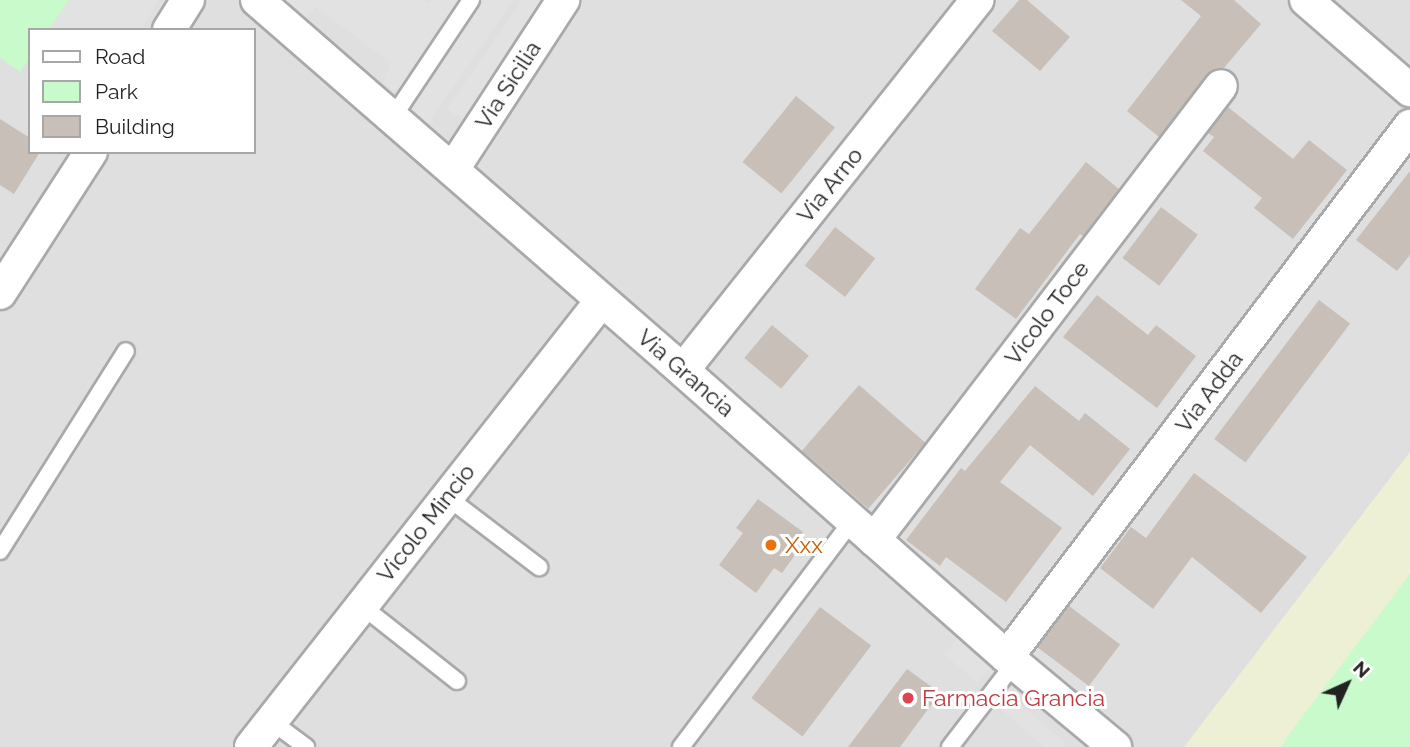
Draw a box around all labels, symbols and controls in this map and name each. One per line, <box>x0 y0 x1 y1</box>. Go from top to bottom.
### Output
legend <box>28 28 256 154</box>
street label: Via Sicilia <box>469 36 547 134</box>
text: Road <box>95 44 145 69</box>
text: Park <box>95 79 138 104</box>
text: Building <box>95 114 175 139</box>
street label: Via Arno <box>791 141 869 229</box>
street label: Vicolo Toce <box>999 255 1095 371</box>
street label: Via Grancia <box>632 323 740 423</box>
street label: Via Adda <box>1169 346 1249 438</box>
street label: Vicolo Mincio <box>371 458 481 588</box>
place label: Xxx <box>785 531 823 559</box>
marker: Xxx <box>763 537 779 553</box>
north arrow <box>1312 649 1382 719</box>
text: N <box>1349 656 1375 682</box>
place label: Farmacia Grancia <box>922 684 1105 712</box>
marker: Farmacia Grancia <box>900 690 916 706</box>

